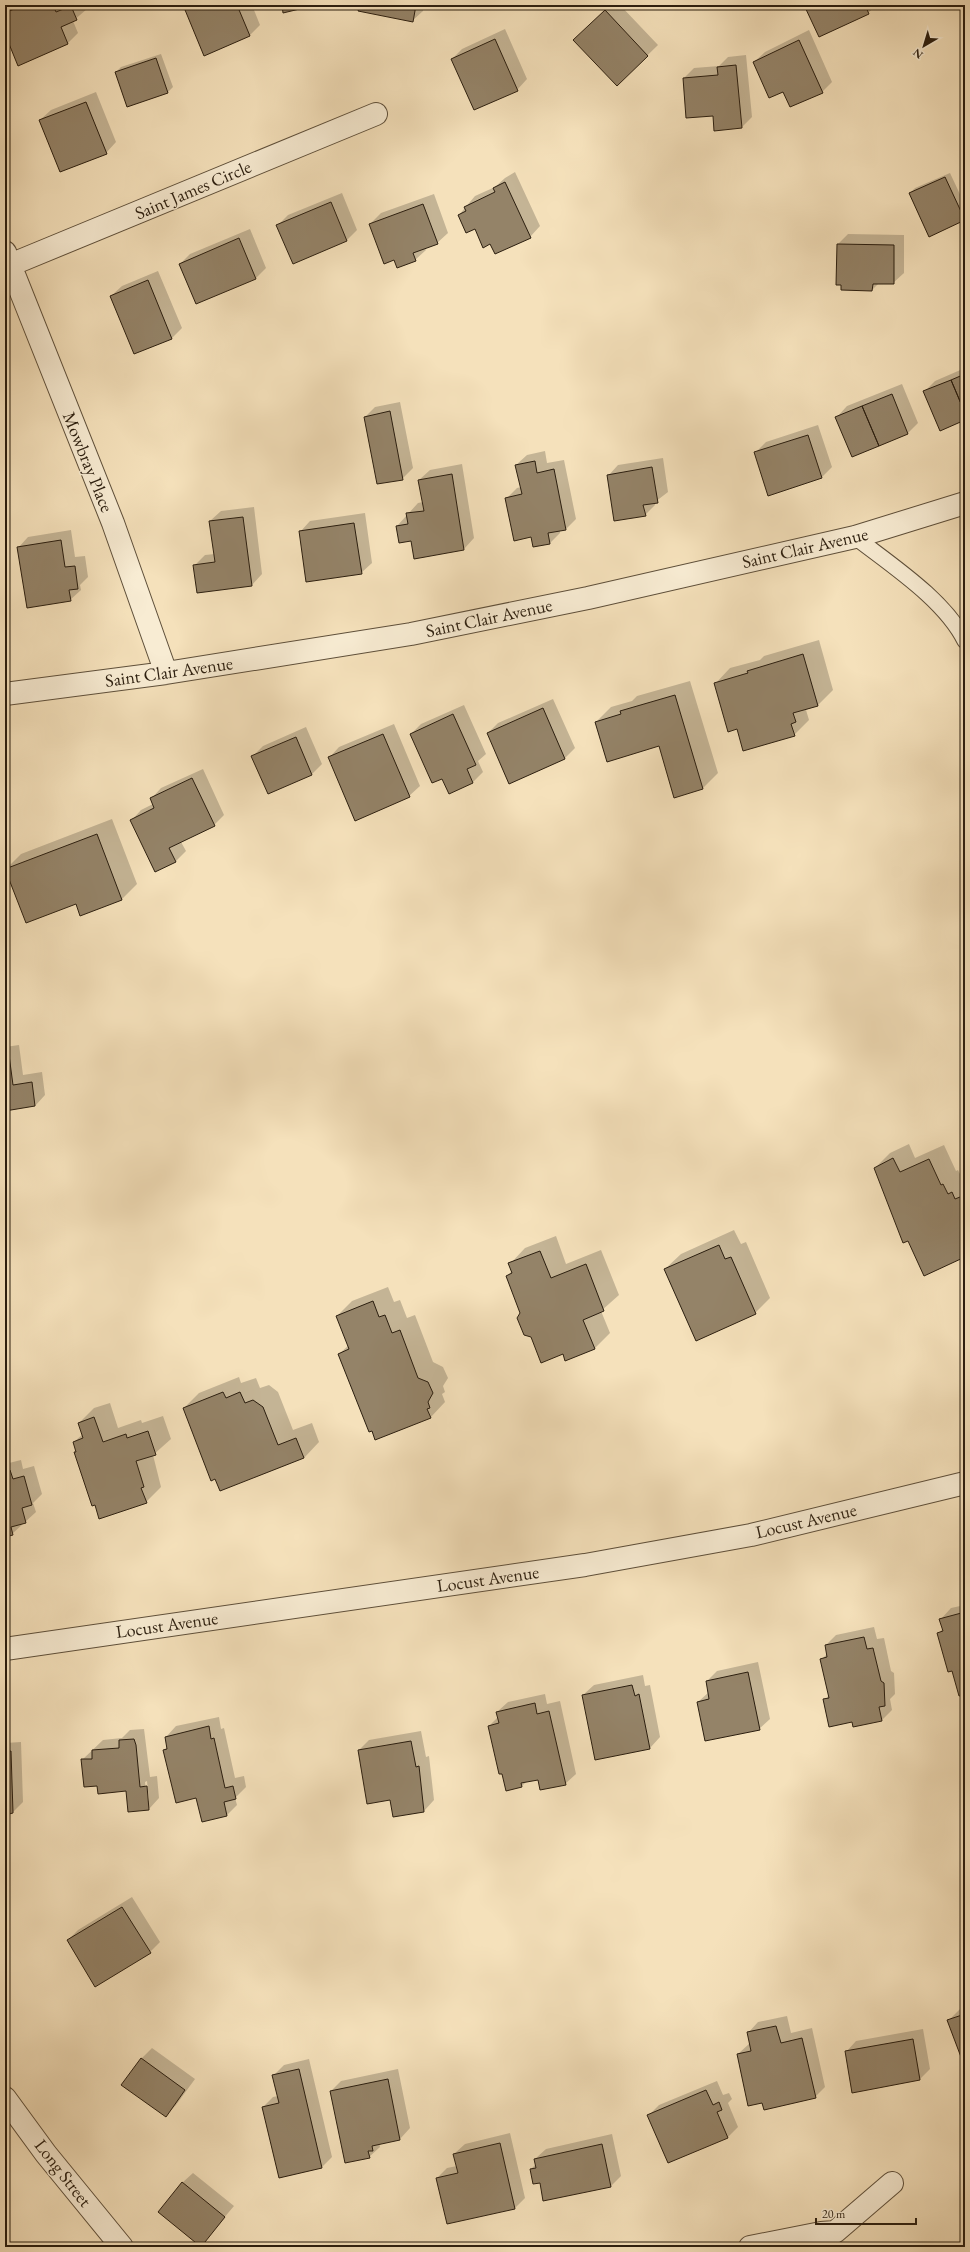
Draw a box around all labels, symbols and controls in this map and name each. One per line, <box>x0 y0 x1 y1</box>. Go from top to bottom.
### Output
north arrow <box>904 26 944 66</box>
text: N <box>910 46 926 62</box>
street label: Saint James Circle <box>131 155 255 224</box>
street label: Mowbray Place <box>58 408 119 515</box>
street label: Saint Clair Avenue <box>740 522 870 573</box>
street label: Saint Clair Avenue <box>424 593 554 642</box>
street label: Saint Clair Avenue <box>104 651 234 692</box>
street label: Locust Avenue <box>753 1498 859 1543</box>
street label: Locust Avenue <box>435 1560 541 1597</box>
street label: Locust Avenue <box>114 1606 220 1643</box>
street label: Long Street <box>30 2134 97 2212</box>
scale bar <box>816 2200 916 2226</box>
text: 20 m <box>822 2206 846 2222</box>

